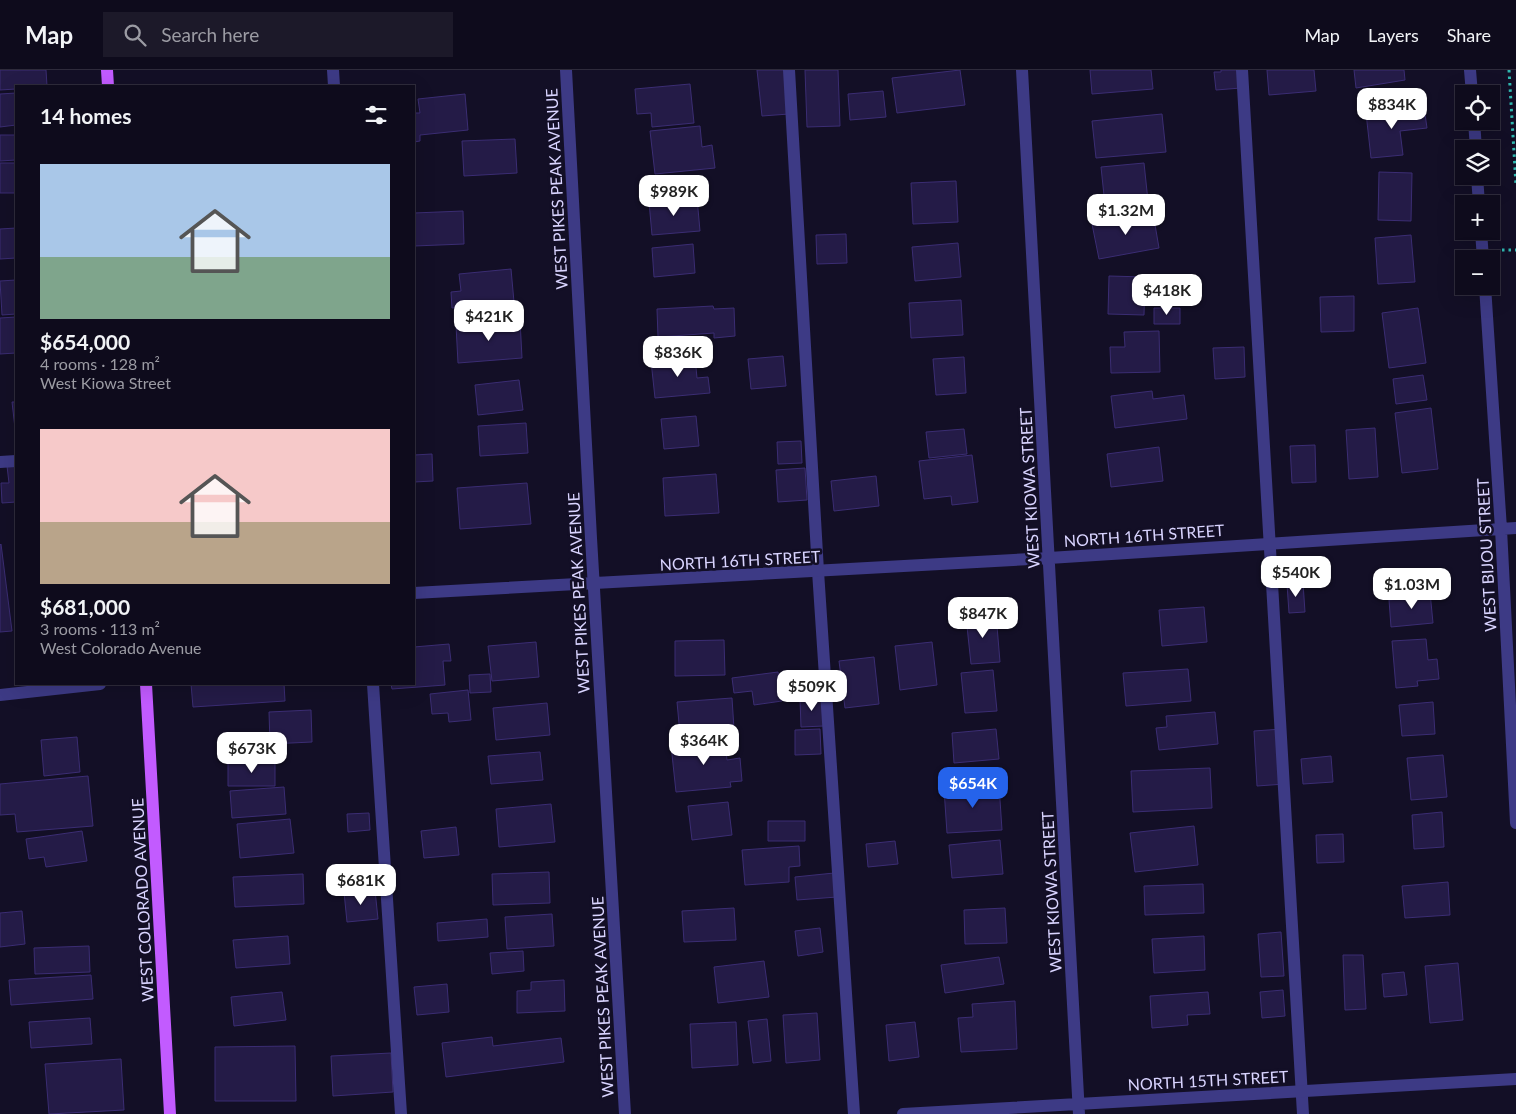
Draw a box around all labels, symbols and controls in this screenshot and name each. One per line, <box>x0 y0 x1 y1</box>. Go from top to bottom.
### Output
search box <box>103 12 453 57</box>
text: Map <box>25 20 73 49</box>
icon: search <box>121 21 149 49</box>
text: Search here <box>161 23 259 46</box>
text: Map <box>1304 24 1340 46</box>
text: Layers <box>1368 24 1419 46</box>
text: Share <box>1447 24 1491 46</box>
map controls <box>1455 85 1500 295</box>
button: locate <box>1455 85 1500 130</box>
street label: WEST PIKES PEAK AVENUE <box>541 88 571 290</box>
pin: $834K <box>1357 88 1427 130</box>
text: $834K <box>1368 94 1416 113</box>
icon: filters <box>362 101 390 129</box>
text: 14 homes <box>40 103 131 128</box>
button: layers <box>1455 140 1500 185</box>
pin: $989K <box>639 174 709 217</box>
text: $989K <box>650 181 698 200</box>
pin: $1.32M <box>1085 194 1167 236</box>
button: + <box>1455 195 1500 240</box>
icon: home <box>170 196 260 286</box>
text: $1.32M <box>1098 200 1154 219</box>
button: − <box>1455 250 1500 295</box>
pin: $418K <box>1132 274 1202 316</box>
text: $418K <box>1143 280 1191 299</box>
pin: $421K <box>454 300 524 342</box>
text: $421K <box>465 306 513 325</box>
text: $654,000 <box>40 329 130 354</box>
pin: $836K <box>643 336 713 378</box>
text: $836K <box>654 342 702 361</box>
text: 4 rooms · 128 m² <box>40 354 160 373</box>
text: West Kiowa Street <box>40 373 171 392</box>
street label: WEST KIOWA STREET <box>1015 406 1043 569</box>
icon: home <box>170 461 260 551</box>
street label: WEST BIJOU STREET <box>1472 477 1500 632</box>
street label: WEST PIKES PEAK AVENUE <box>563 492 593 694</box>
street label: NORTH 16TH STREET <box>1063 520 1225 550</box>
street label: NORTH 16TH STREET <box>659 546 821 574</box>
pin: $540K <box>1261 556 1331 598</box>
text: $540K <box>1272 562 1320 581</box>
pin: $1.03M <box>1371 568 1453 610</box>
text: $1.03M <box>1384 574 1440 593</box>
text: $681,000 <box>40 594 130 619</box>
pin: $847K <box>948 596 1018 639</box>
text: $847K <box>959 603 1007 622</box>
text: 3 rooms · 113 m² <box>40 619 160 638</box>
text: West Colorado Avenue <box>40 638 202 657</box>
pin: $509K <box>777 670 847 712</box>
text: $509K <box>788 676 836 695</box>
pin: $364K <box>669 724 739 766</box>
text: $364K <box>680 730 728 749</box>
pin: $673K <box>217 732 287 774</box>
text: $673K <box>228 738 276 757</box>
pin: $654K <box>938 766 1008 809</box>
text: $654K <box>949 773 997 792</box>
street label: WEST COLORADO AVENUE <box>127 798 157 1002</box>
street label: WEST KIOWA STREET <box>1037 810 1065 973</box>
pin: $681K <box>326 864 396 906</box>
text: $681K <box>337 870 385 889</box>
street label: WEST PIKES PEAK AVENUE <box>587 896 617 1098</box>
street label: NORTH 15TH STREET <box>1127 1066 1289 1094</box>

